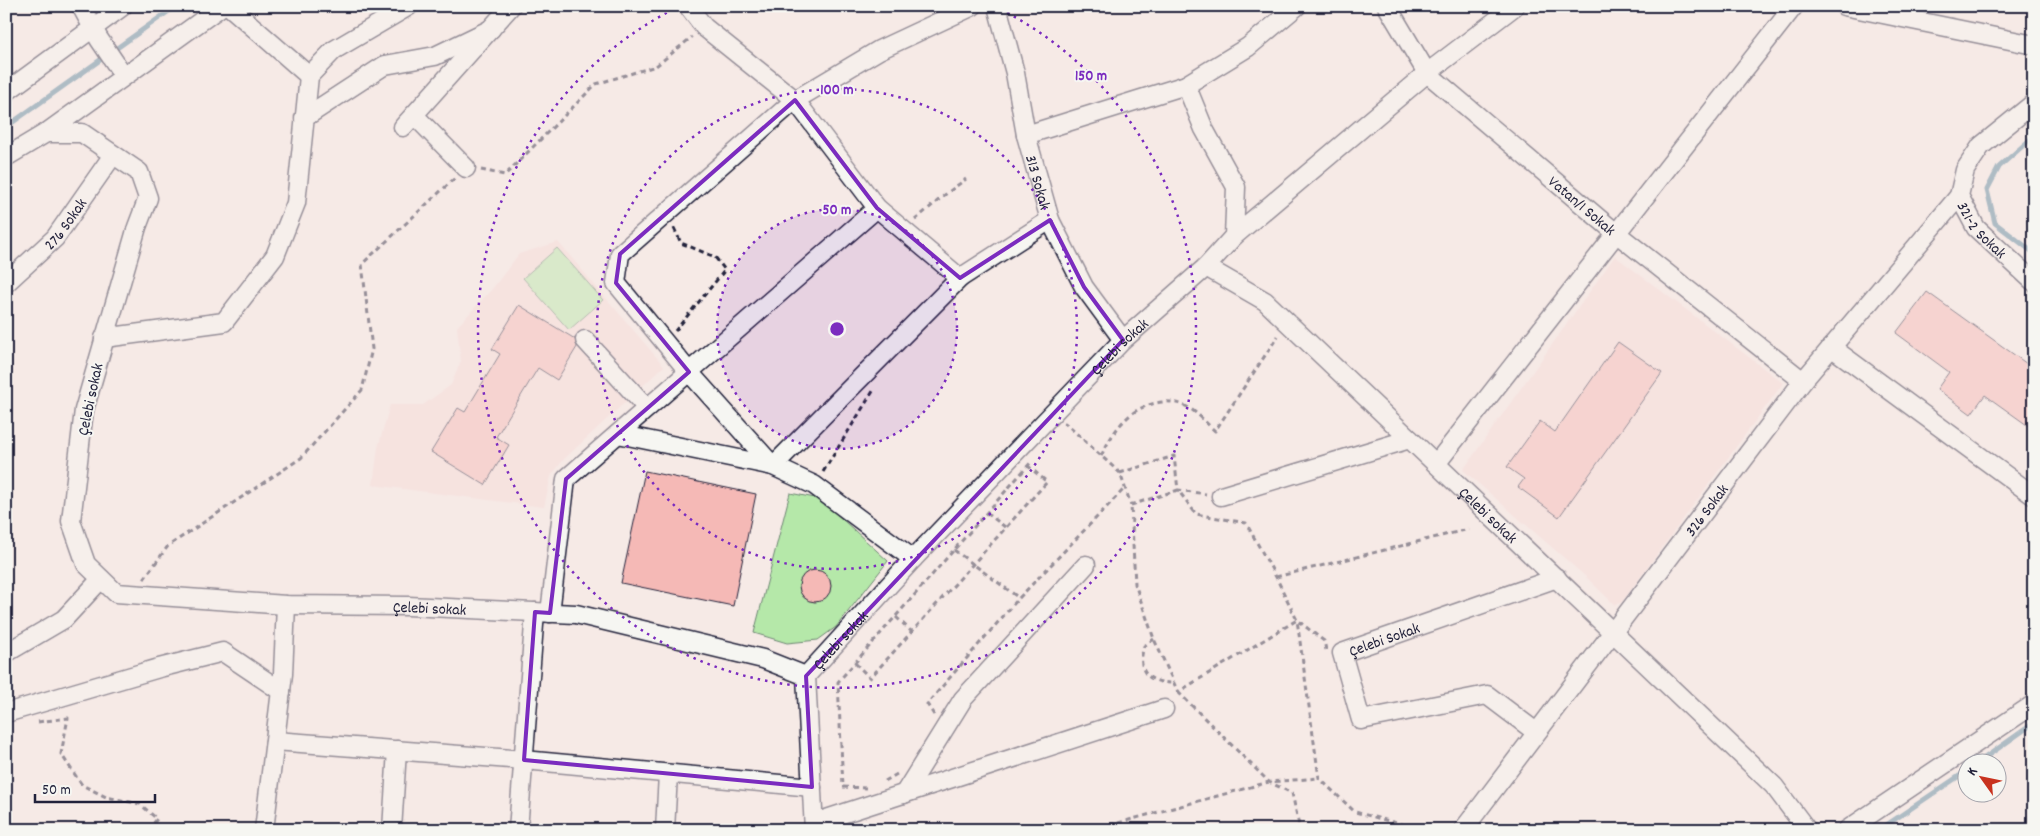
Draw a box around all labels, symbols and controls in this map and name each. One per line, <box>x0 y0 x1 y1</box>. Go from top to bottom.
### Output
text: 150 m <box>1075 66 1107 88</box>
text: 100 m <box>820 80 854 102</box>
street label: 313 Sokak <box>1018 152 1056 213</box>
street label: Vatan/1 Sokak <box>1542 171 1620 242</box>
street label: 276 Sokak <box>40 194 94 257</box>
street label: 321-2 Sokak <box>1950 198 2011 265</box>
text: 50 m <box>823 200 851 222</box>
street label: Çelebi sokak <box>1086 314 1155 381</box>
centre of rings <box>828 320 846 338</box>
street label: Çelebi sokak <box>73 361 110 438</box>
street label: 326 Sokak <box>1680 480 1735 542</box>
street label: Çelebi sokak <box>1453 483 1522 550</box>
street label: Çelebi sokak <box>393 597 467 623</box>
street label: Çelebi sokak <box>808 606 875 676</box>
street label: Çelebi Sokak <box>1346 618 1423 664</box>
north arrow <box>1958 754 2008 804</box>
text: K <box>1963 763 1983 780</box>
scale bar <box>35 771 155 803</box>
text: 50 m <box>42 780 71 802</box>

